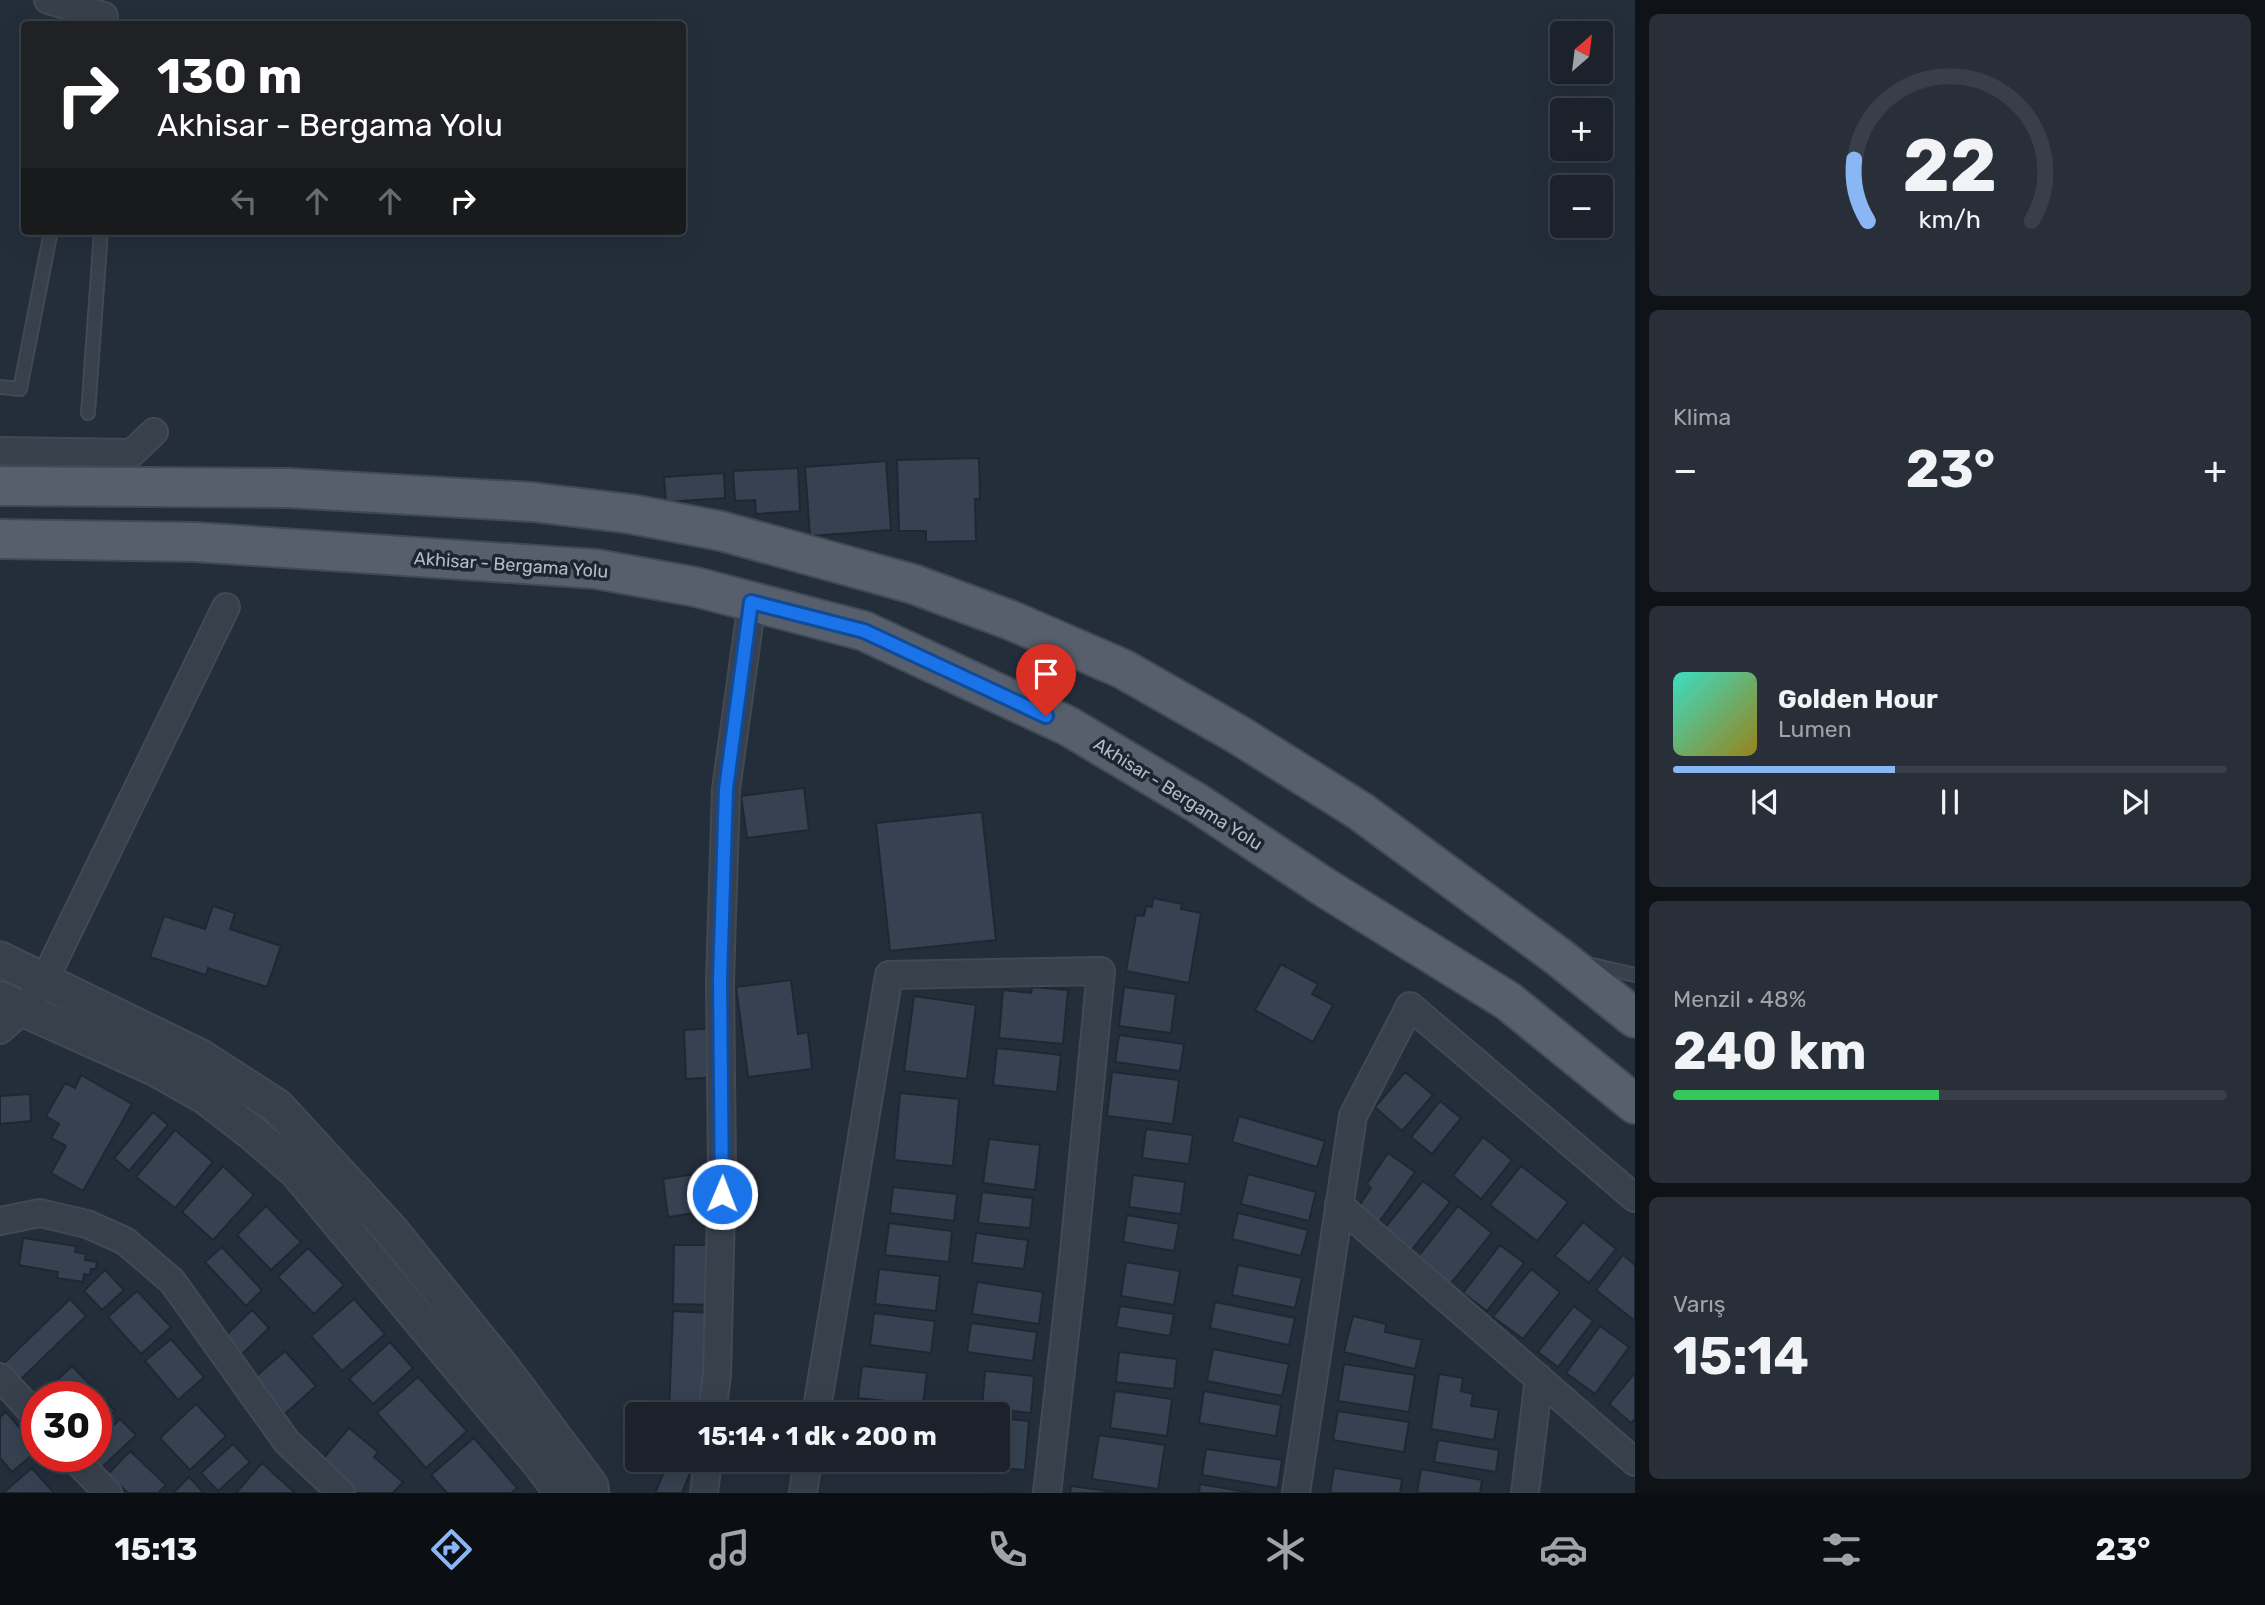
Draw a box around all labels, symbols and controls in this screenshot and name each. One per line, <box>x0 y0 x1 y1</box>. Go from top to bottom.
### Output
north arrow <box>1550 21 1614 84</box>
map controls <box>1550 21 1613 238</box>
text: 130 m <box>157 47 302 105</box>
icon: right <box>42 49 133 140</box>
button: + <box>1550 98 1613 161</box>
text: Akhisar - Bergama Yolu <box>157 106 503 144</box>
text: 22 <box>1903 123 1997 209</box>
button: − <box>1550 175 1613 238</box>
icon: left <box>225 182 263 220</box>
icon: ahead <box>298 182 336 220</box>
icon: ahead <box>371 182 409 220</box>
icon: right <box>444 182 482 220</box>
text: km/h <box>1919 205 1981 234</box>
text: Klima <box>1673 403 1731 431</box>
text: 23° <box>1906 438 1995 500</box>
text: − <box>1673 447 1698 493</box>
text: + <box>2203 447 2227 493</box>
street label: Akhisar - Bergama Yolu <box>413 547 609 583</box>
pin <box>1016 644 1076 716</box>
icon: arrive <box>1027 655 1065 693</box>
text: Golden Hour <box>1778 684 1938 715</box>
text: Lumen <box>1778 715 1852 743</box>
street label: Akhisar - Bergama Yolu <box>1090 733 1266 855</box>
icon: previous <box>1746 783 1784 821</box>
icon: pause <box>1931 783 1969 821</box>
icon: next <box>2116 783 2154 821</box>
text: Menzil · 48% <box>1673 985 1806 1013</box>
text: 240 km <box>1673 1020 1867 1082</box>
position arrow <box>685 1157 759 1231</box>
text: Varış <box>1673 1290 1726 1318</box>
text: 15:14 <box>1673 1325 1809 1387</box>
speed limit sign: 30 <box>21 1381 112 1472</box>
text: 15:14 · 1 dk · 200 m <box>698 1421 937 1452</box>
icon: directions <box>427 1525 476 1574</box>
icon: music <box>705 1525 754 1574</box>
icon: phone <box>983 1525 1032 1574</box>
icon: climate <box>1261 1525 1310 1574</box>
icon: car <box>1539 1525 1588 1574</box>
icon: filters <box>1817 1525 1866 1574</box>
text: 15:13 <box>115 1530 197 1568</box>
text: 23° <box>2095 1530 2150 1568</box>

